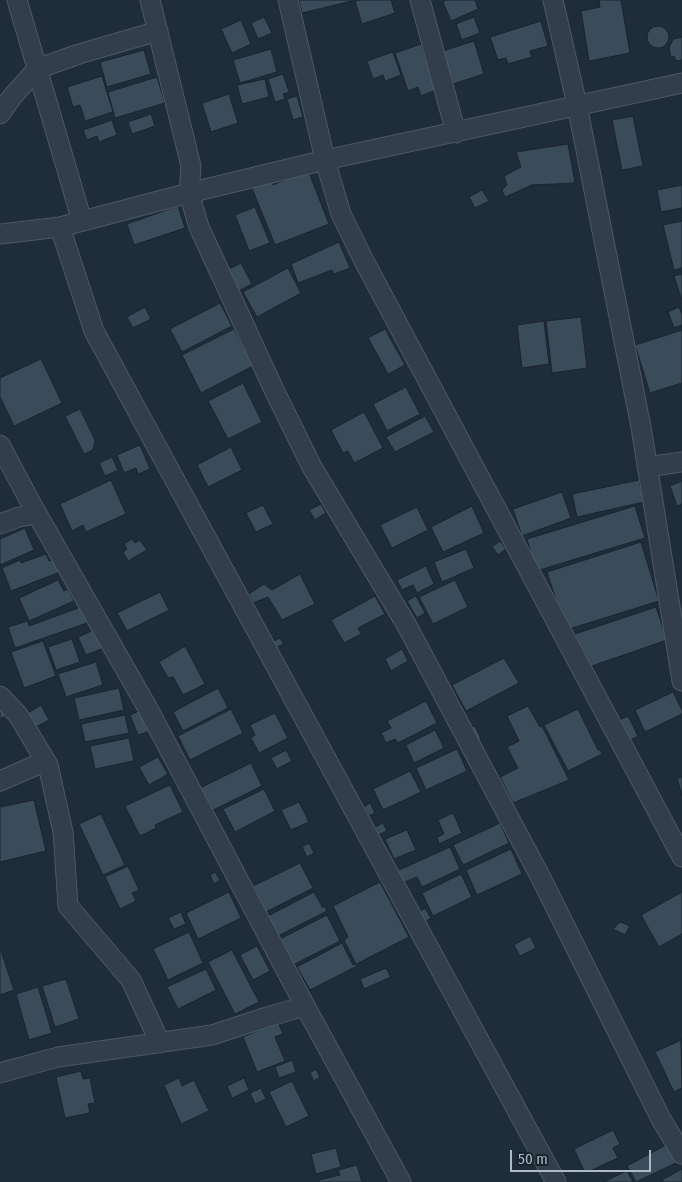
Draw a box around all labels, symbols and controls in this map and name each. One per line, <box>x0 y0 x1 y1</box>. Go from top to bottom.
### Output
scale bar <box>512 1140 653 1172</box>
text: 50 m <box>518 1150 548 1168</box>

